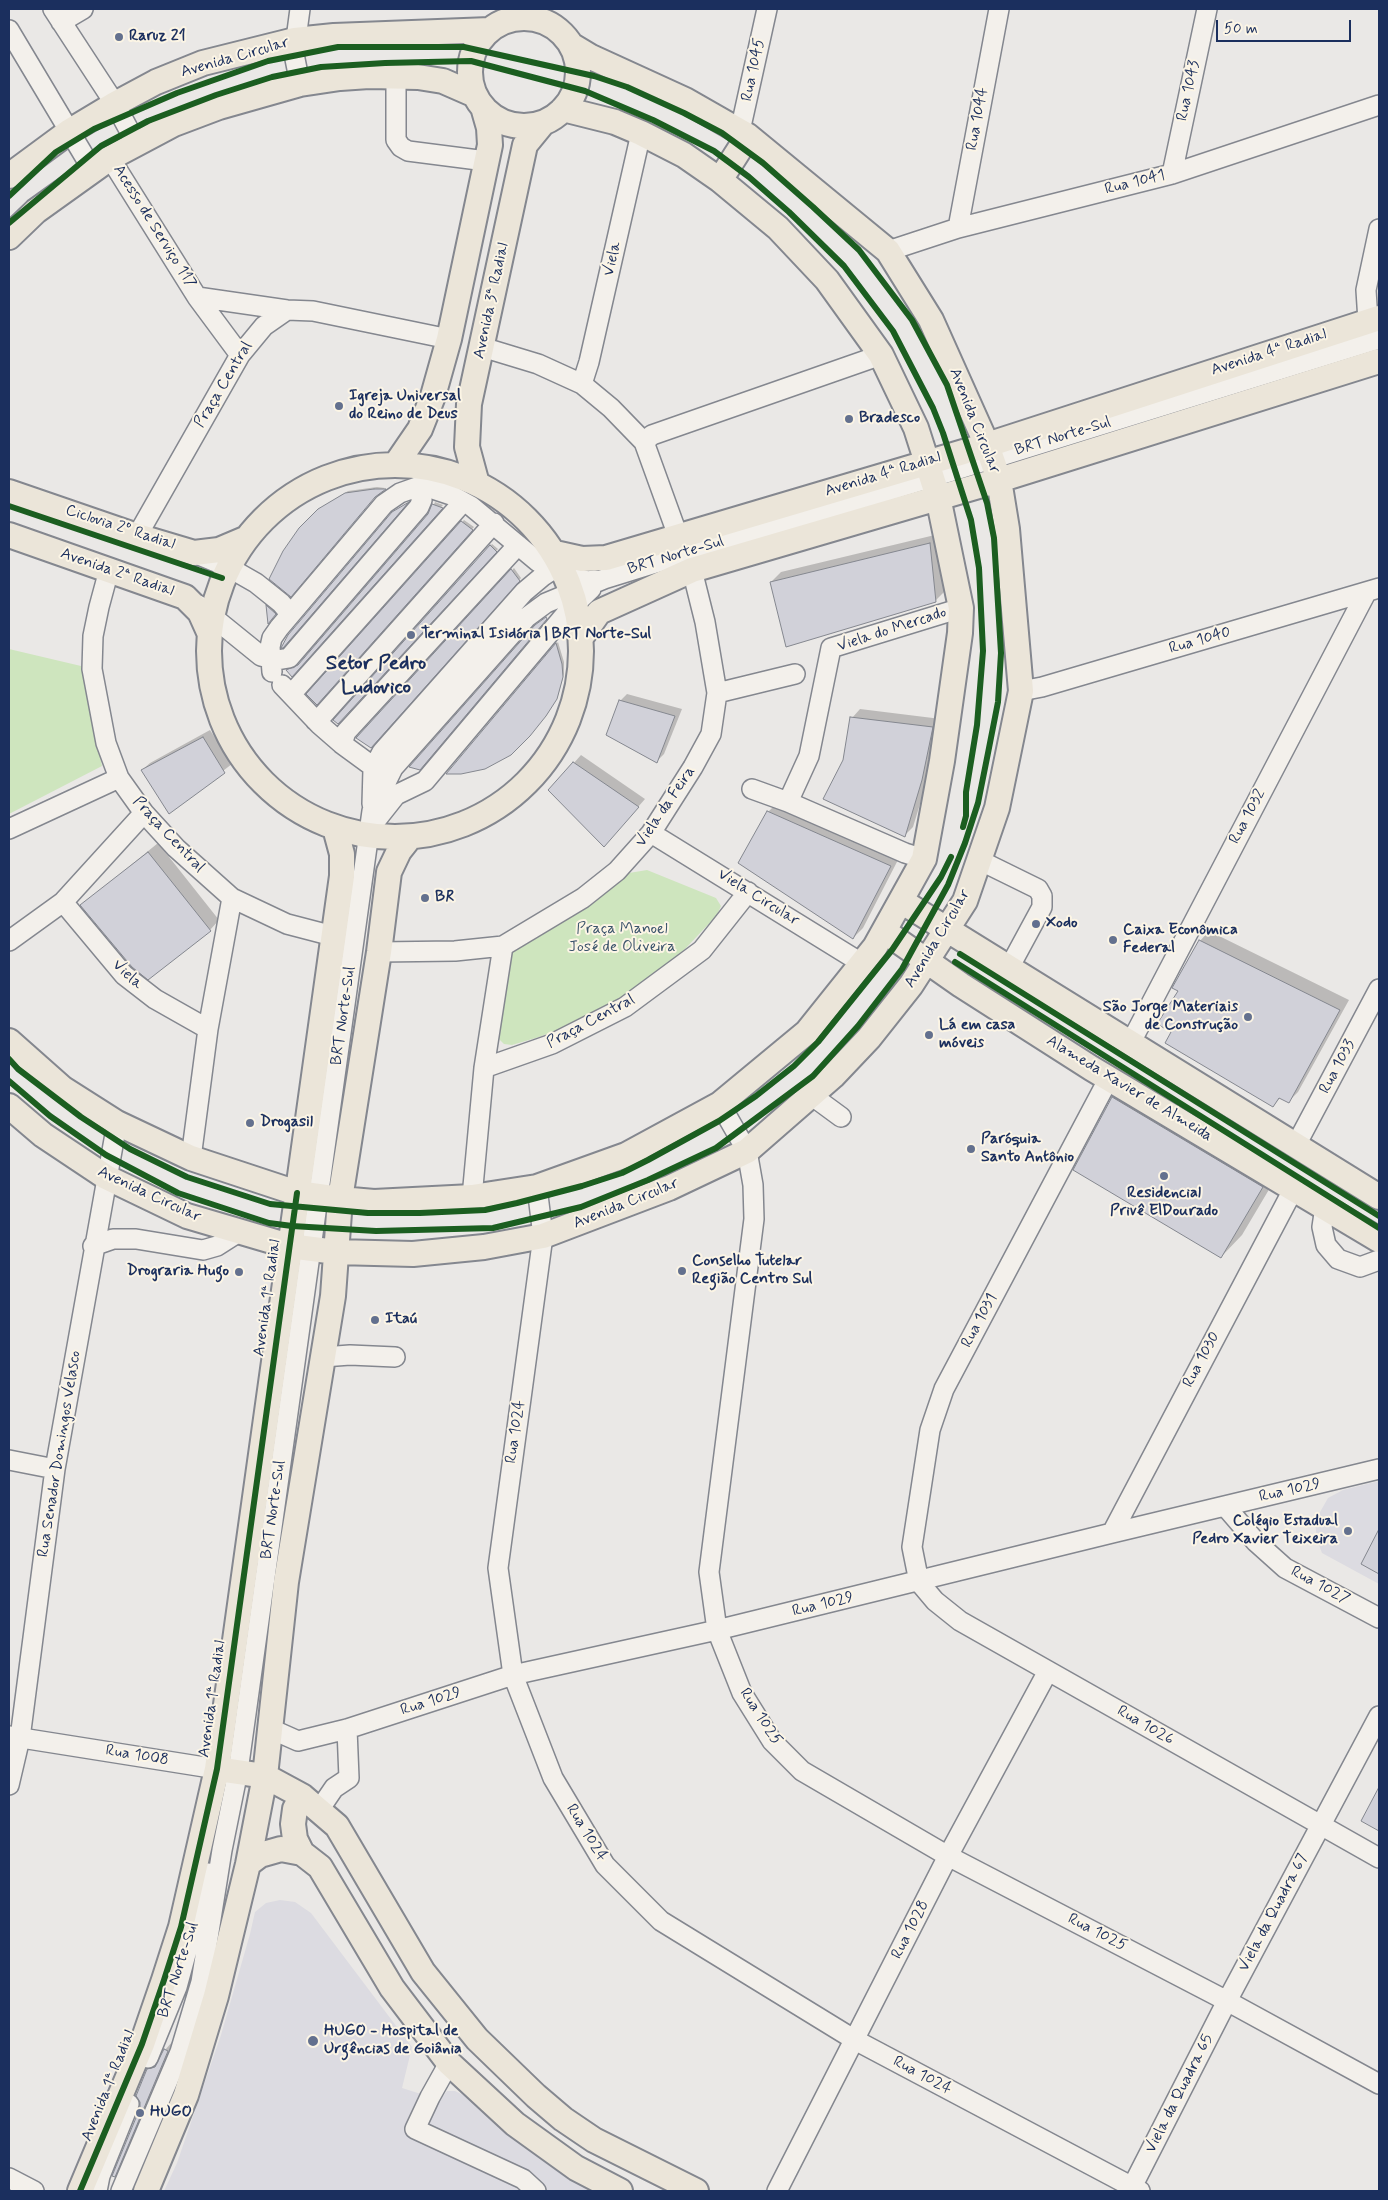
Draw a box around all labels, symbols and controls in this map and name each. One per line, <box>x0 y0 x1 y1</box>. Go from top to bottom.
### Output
scale bar <box>1218 10 1353 42</box>
text: 50 m <box>1224 19 1258 39</box>
place label: Raruz 21 <box>129 27 186 47</box>
marker: Raruz 21 <box>113 31 125 43</box>
street label: Avenida Circular <box>179 33 291 83</box>
street label: Rua 1045 <box>738 37 770 103</box>
street label: Rua 1043 <box>1173 59 1205 123</box>
street label: Rua 1044 <box>963 86 993 152</box>
street label: Acesso de Serviço 117 <box>108 162 200 292</box>
street label: Rua 1041 <box>1103 166 1167 200</box>
street label: Viela <box>600 240 626 278</box>
street label: Avenida 3ª Radial <box>470 241 514 361</box>
street label: Avenida 4ª Radial <box>1209 325 1329 381</box>
street label: Praça Central <box>191 338 257 432</box>
street label: Avenida Circular <box>944 366 1004 476</box>
place label: Igreja Universal do Reino de Deus <box>349 387 461 425</box>
marker: Igreja Universal do Reino de Deus <box>333 400 345 412</box>
place label: Bradesco <box>859 409 920 429</box>
marker: Bradesco <box>843 413 855 425</box>
street label: BRT Norte-Sul <box>1013 413 1113 461</box>
street label: Avenida 4ª Radial <box>823 448 943 502</box>
street label: Ciclovia 2º Radial <box>63 501 177 555</box>
street label: BRT Norte-Sul <box>626 532 726 580</box>
street label: Avenida 2ª Radial <box>58 545 176 601</box>
street label: Viela do Mercado <box>835 603 949 657</box>
street label: Rua 1040 <box>1167 623 1233 659</box>
place label: Terminal Isidória | BRT Norte-Sul <box>421 625 651 645</box>
marker: Terminal Isidória | BRT Norte-Sul <box>405 629 417 641</box>
district label: Setor Pedro Ludovico <box>326 652 426 702</box>
street label: Viela da Feira <box>632 763 700 851</box>
street label: Rua 1032 <box>1226 786 1270 848</box>
street label: Praça Central <box>128 793 208 877</box>
street label: Viela Circular <box>714 865 802 931</box>
street label: Avenida Circular <box>901 886 975 992</box>
place label: BR <box>435 888 454 908</box>
marker: BR <box>419 892 431 904</box>
place label: Xodo <box>1046 914 1077 934</box>
marker: Xodo <box>1030 918 1042 930</box>
park label: Praça Manoel José de Oliveira <box>568 920 676 958</box>
place label: Caixa Econômica Federal <box>1123 921 1238 959</box>
marker: Caixa Econômica Federal <box>1107 934 1119 946</box>
street label: Viela <box>108 956 146 994</box>
street label: BRT Norte-Sul <box>328 965 360 1067</box>
street label: Praça Central <box>544 991 638 1053</box>
place label: São Jorge Materiais de Construção <box>1103 998 1238 1036</box>
marker: São Jorge Materiais de Construção <box>1242 1011 1254 1023</box>
place label: Lá em casa móveis <box>939 1016 1015 1054</box>
marker: Lá em casa móveis <box>923 1029 935 1041</box>
street label: Alameda Xavier de Almeida <box>1042 1032 1216 1146</box>
street label: Rua 1033 <box>1316 1037 1360 1097</box>
place label: Drogasil <box>260 1113 313 1133</box>
marker: Drogasil <box>244 1117 256 1129</box>
place label: Paróquia Santo Antônio <box>981 1130 1074 1168</box>
marker: Paróquia Santo Antônio <box>965 1143 977 1155</box>
street label: Avenida Circular <box>94 1163 204 1227</box>
marker: Residencial Privê ElDourado <box>1158 1170 1170 1182</box>
street label: Avenida Circular <box>571 1174 681 1234</box>
place label: Residencial Privê ElDourado <box>1110 1184 1218 1222</box>
street label: Avenida 1ª Radial <box>250 1238 286 1358</box>
place label: Conselho Tutelar Região Centro Sul <box>692 1252 812 1290</box>
place label: Drograria Hugo <box>127 1262 229 1282</box>
marker: Conselho Tutelar Região Centro Sul <box>676 1265 688 1277</box>
marker: Drograria Hugo <box>233 1266 245 1278</box>
street label: Rua 1031 <box>958 1291 1002 1351</box>
place label: Itaú <box>385 1310 417 1330</box>
marker: Itaú <box>369 1314 381 1326</box>
street label: Rua 1030 <box>1179 1329 1225 1391</box>
street label: Rua Senador Domingos Velasco <box>34 1349 86 1559</box>
street label: Rua 1024 <box>502 1399 530 1465</box>
street label: BRT Norte-Sul <box>258 1459 290 1561</box>
street label: Rua 1029 <box>1257 1475 1323 1507</box>
place label: Colégio Estadual Pedro Xavier Teixeira <box>1192 1512 1338 1550</box>
marker: Colégio Estadual Pedro Xavier Teixeira <box>1342 1525 1354 1537</box>
street label: Rua 1027 <box>1287 1562 1353 1610</box>
street label: Rua 1029 <box>790 1588 856 1622</box>
street label: Avenida 1ª Radial <box>195 1639 231 1759</box>
street label: Rua 1029 <box>398 1683 464 1721</box>
street label: Rua 1025 <box>734 1685 786 1749</box>
street label: Rua 1026 <box>1113 1702 1177 1750</box>
street label: Rua 1008 <box>104 1742 170 1770</box>
street label: Rua 1024 <box>561 1801 611 1865</box>
street label: Viela da Quadra 67 <box>1235 1851 1313 1975</box>
street label: Rua 1028 <box>888 1897 934 1963</box>
street label: Rua 1025 <box>1064 1910 1130 1956</box>
street label: BRT Norte-Sul <box>154 1920 204 2020</box>
place label: HUGO - Hospital de Urgências de Goiânia <box>324 2022 462 2060</box>
street label: Avenida 1ª Radial <box>78 2028 140 2144</box>
street label: Viela da Quadra 65 <box>1142 2031 1218 2157</box>
marker: HUGO - Hospital de Urgências de Goiânia <box>306 2034 320 2048</box>
street label: Rua 1024 <box>889 2053 955 2099</box>
place label: HUGO <box>150 2103 192 2123</box>
marker: HUGO <box>134 2107 146 2119</box>

